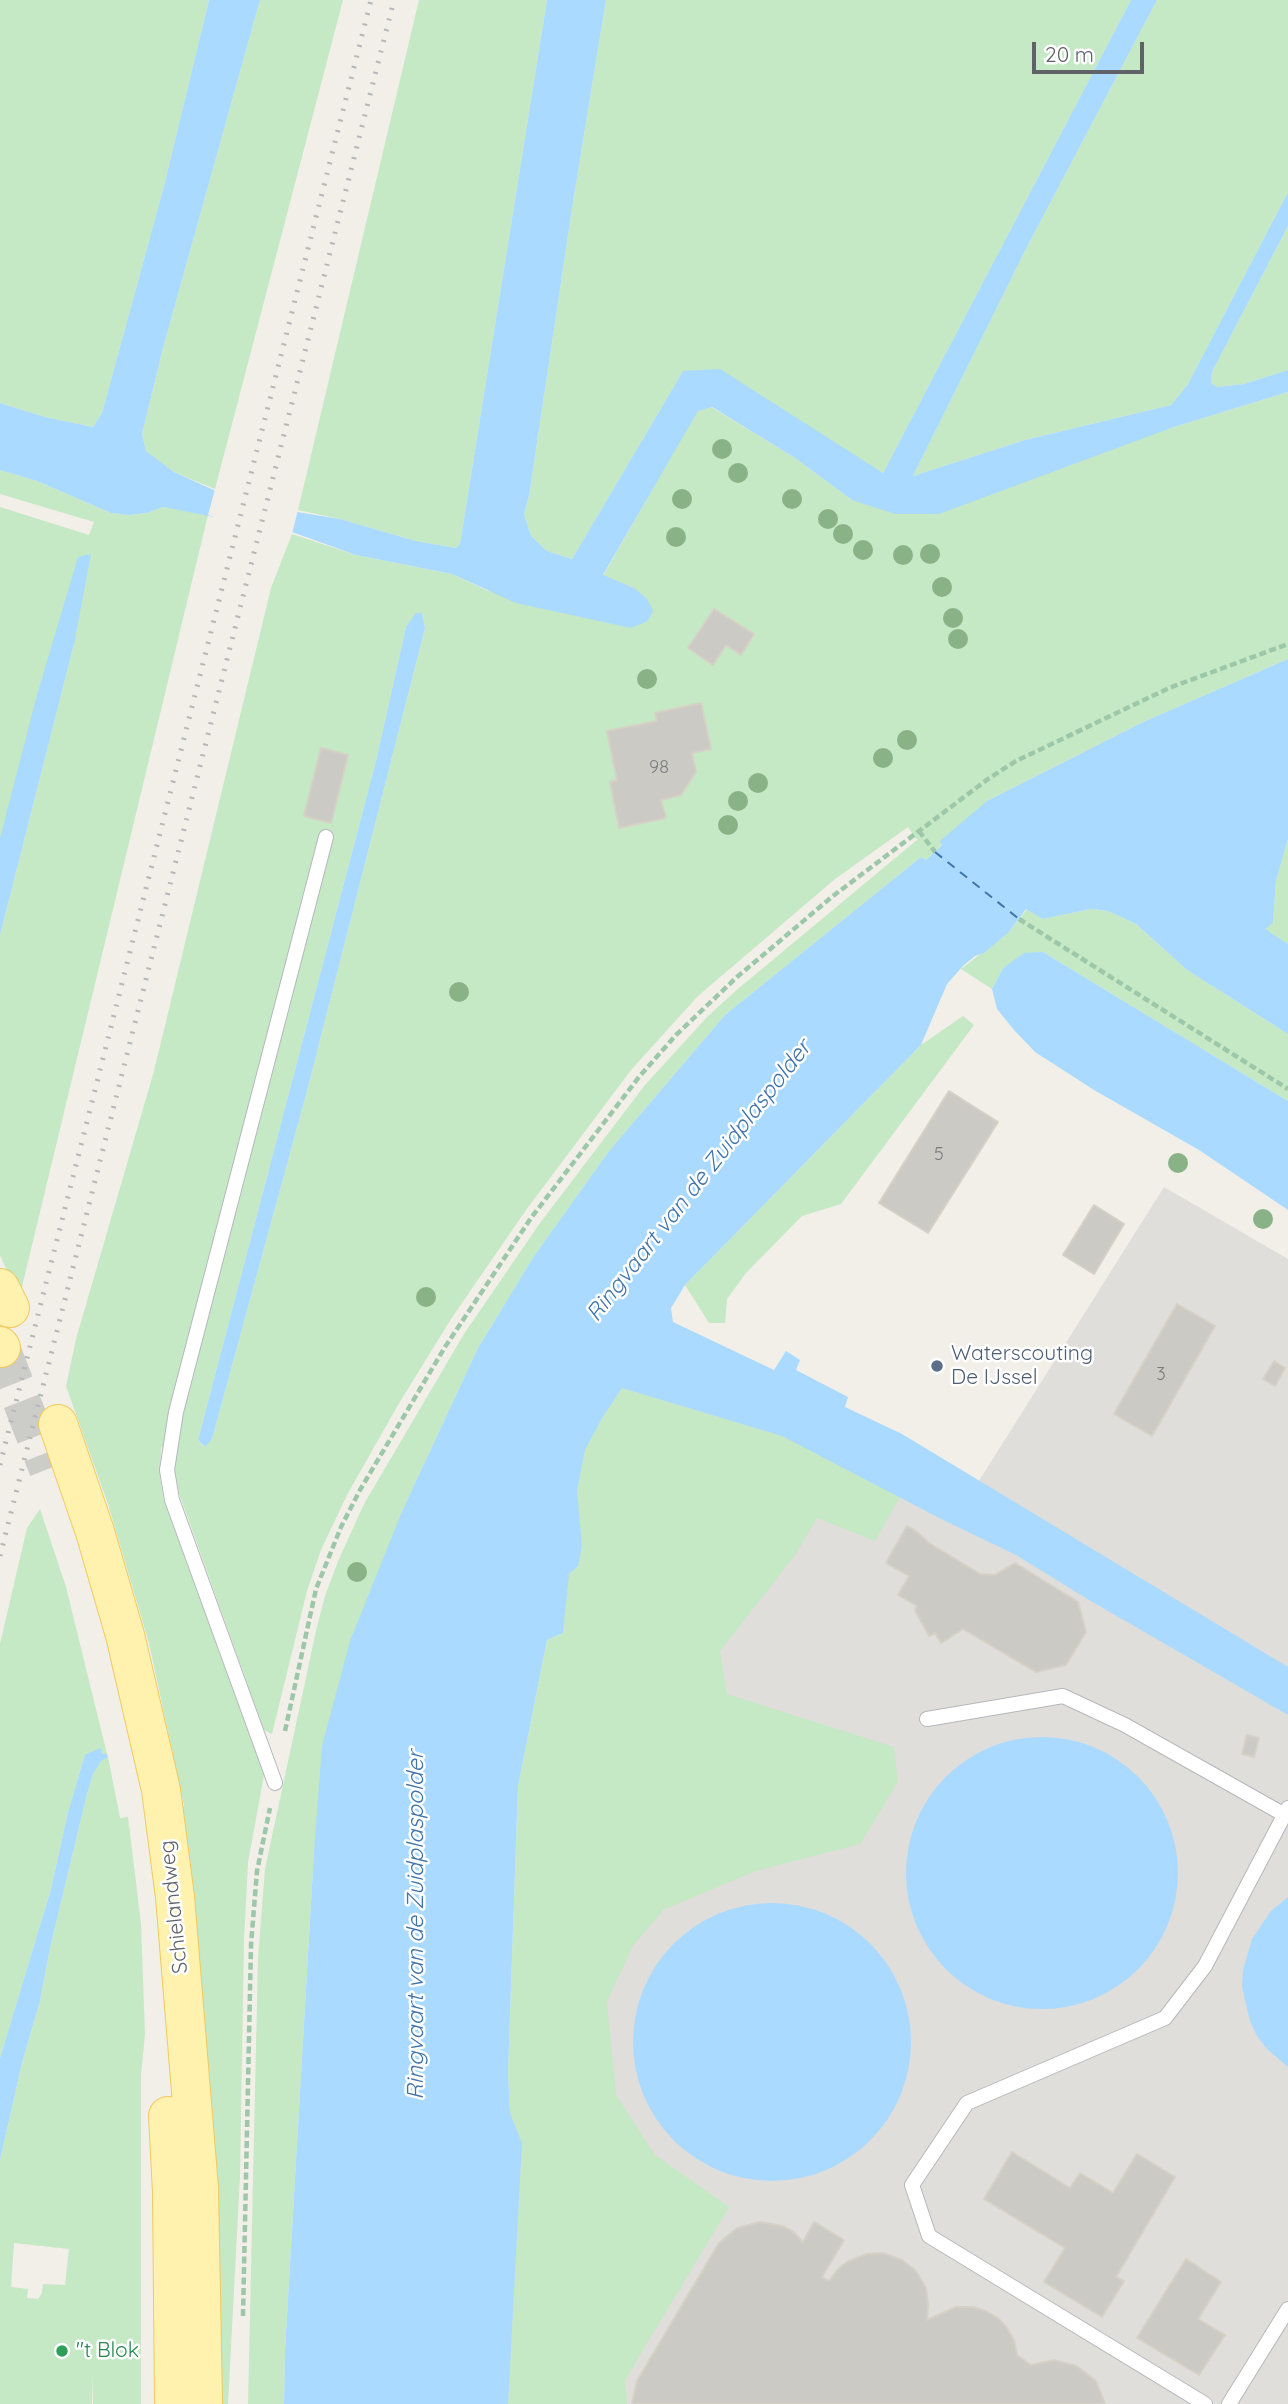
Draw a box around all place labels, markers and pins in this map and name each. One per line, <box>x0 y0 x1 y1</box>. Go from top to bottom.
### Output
place label: Waterscouting De IJssel <box>951 1341 1093 1391</box>
marker: Waterscouting De IJssel <box>929 1358 945 1374</box>
place label: "t Blok <box>76 2338 139 2364</box>
marker: "t Blok <box>54 2343 70 2359</box>

